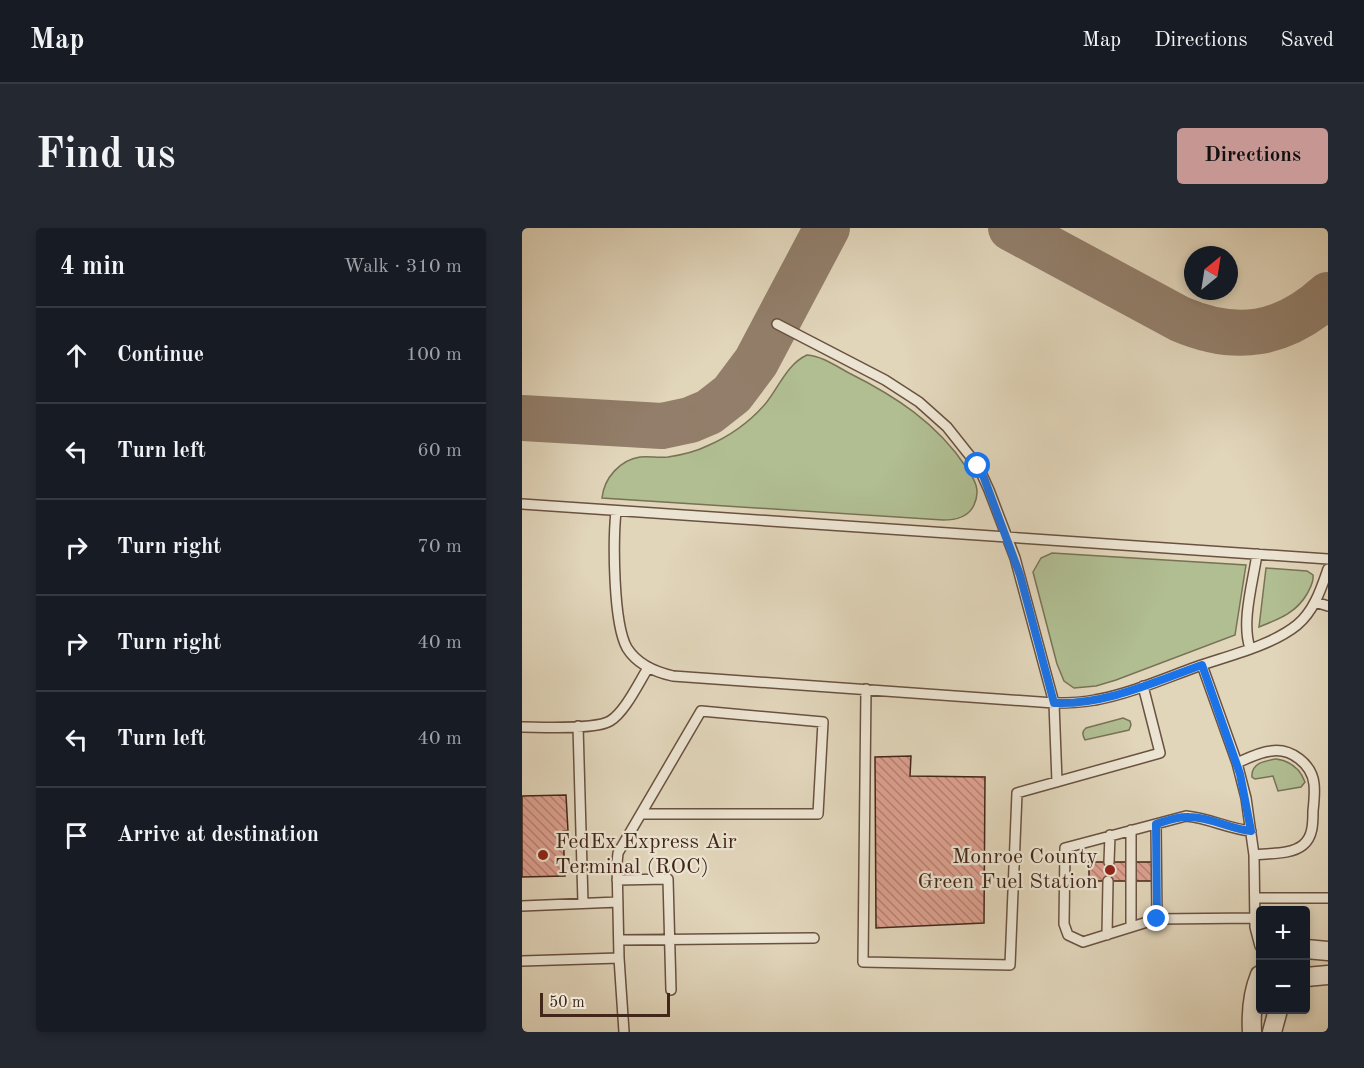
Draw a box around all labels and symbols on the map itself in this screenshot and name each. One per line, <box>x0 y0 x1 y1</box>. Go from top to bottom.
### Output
north arrow <box>1184 246 1238 300</box>
route start <box>964 452 990 478</box>
place label: FedEx Express Air Terminal (ROC) <box>555 831 737 878</box>
place label: Monroe County Green Fuel Station <box>917 846 1098 893</box>
marker: FedEx Express Air Terminal (ROC) <box>536 848 550 862</box>
marker: Monroe County Green Fuel Station <box>1103 863 1117 877</box>
route end <box>1143 905 1169 931</box>
scale bar <box>540 990 670 1018</box>

